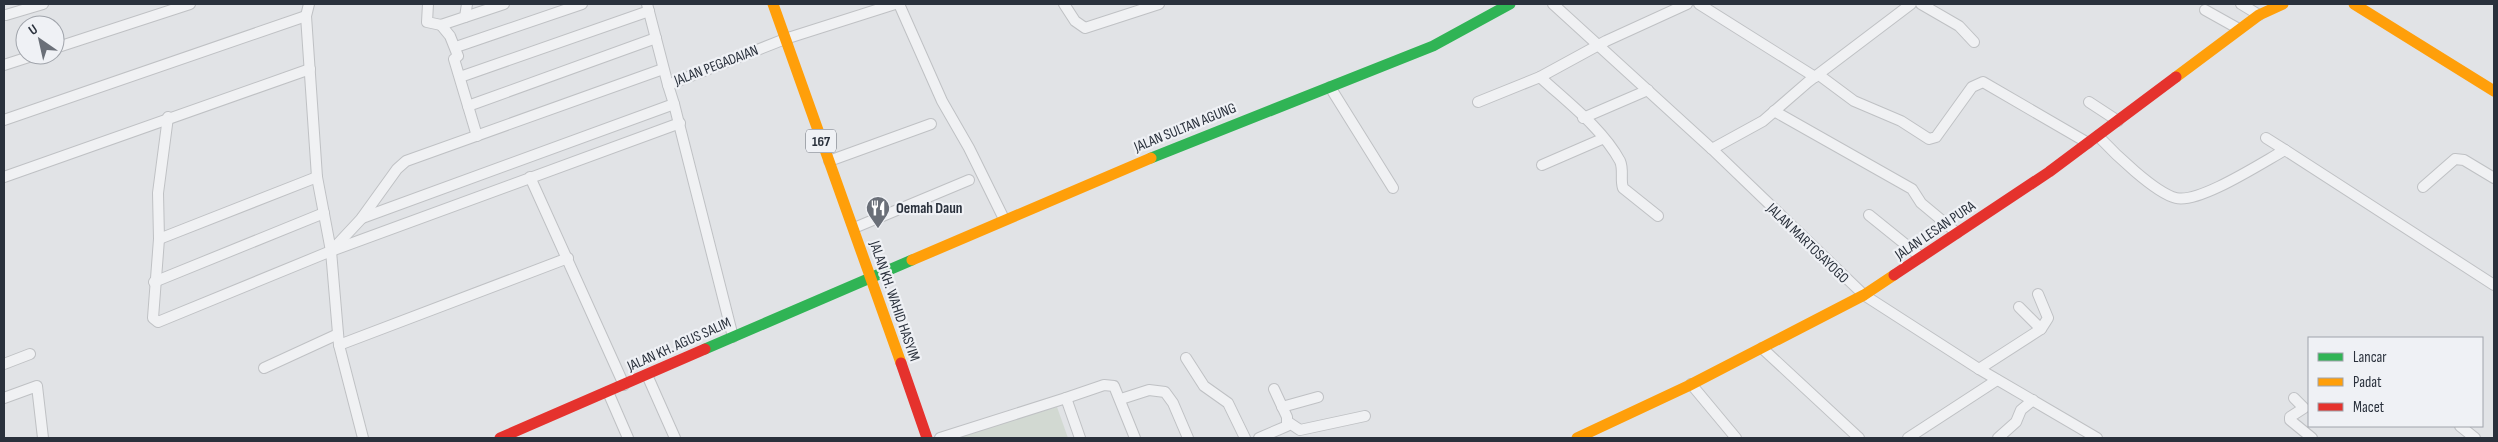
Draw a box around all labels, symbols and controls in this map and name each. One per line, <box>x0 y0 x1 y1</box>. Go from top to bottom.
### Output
north arrow <box>15 15 65 65</box>
text: U <box>25 21 41 39</box>
street label: JALAN PEGADAIAN <box>670 41 761 91</box>
street label: JALAN SULTAN AGUNG <box>1130 98 1239 157</box>
road number: 167 <box>806 130 836 152</box>
restaurant icon: Oemah Daun <box>865 195 891 229</box>
street label: JALAN LESAN PURA <box>1890 196 1980 265</box>
place label: Oemah Daun <box>896 199 962 218</box>
street label: JALAN MARTOSAYOGO <box>1762 199 1853 287</box>
street label: JALAN KH. WAHID HASYIM <box>865 238 924 364</box>
street label: JALAN KH. AGUS SALIM <box>623 313 734 376</box>
legend <box>2308 337 2483 427</box>
text: Lancar <box>2353 348 2387 367</box>
text: Padat <box>2353 373 2382 392</box>
text: Macet <box>2353 398 2385 417</box>

